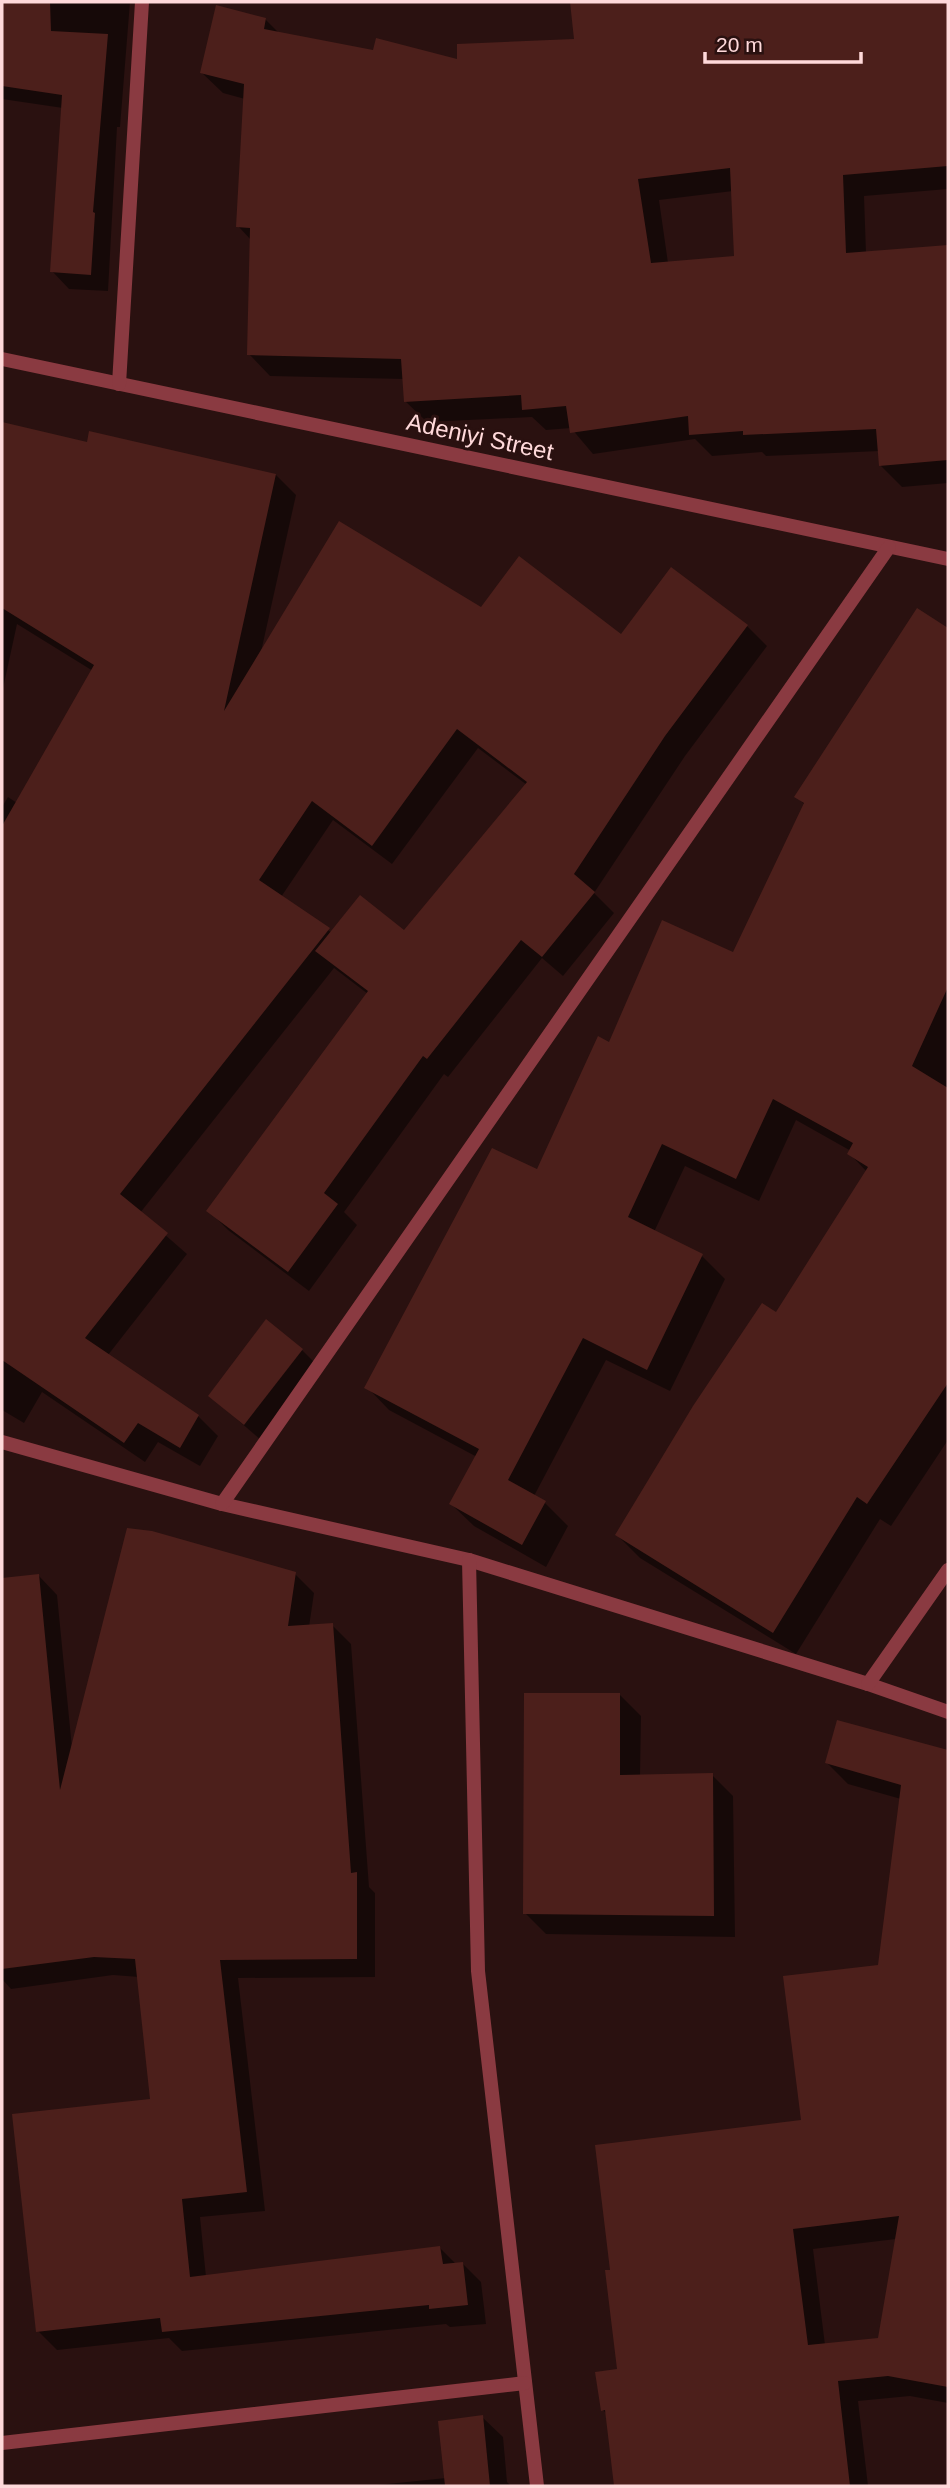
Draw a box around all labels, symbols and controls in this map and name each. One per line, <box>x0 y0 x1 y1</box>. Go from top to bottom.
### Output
scale bar <box>705 21 861 65</box>
text: 20 m <box>716 33 763 56</box>
street label: Adeniyi Street <box>404 408 556 465</box>

